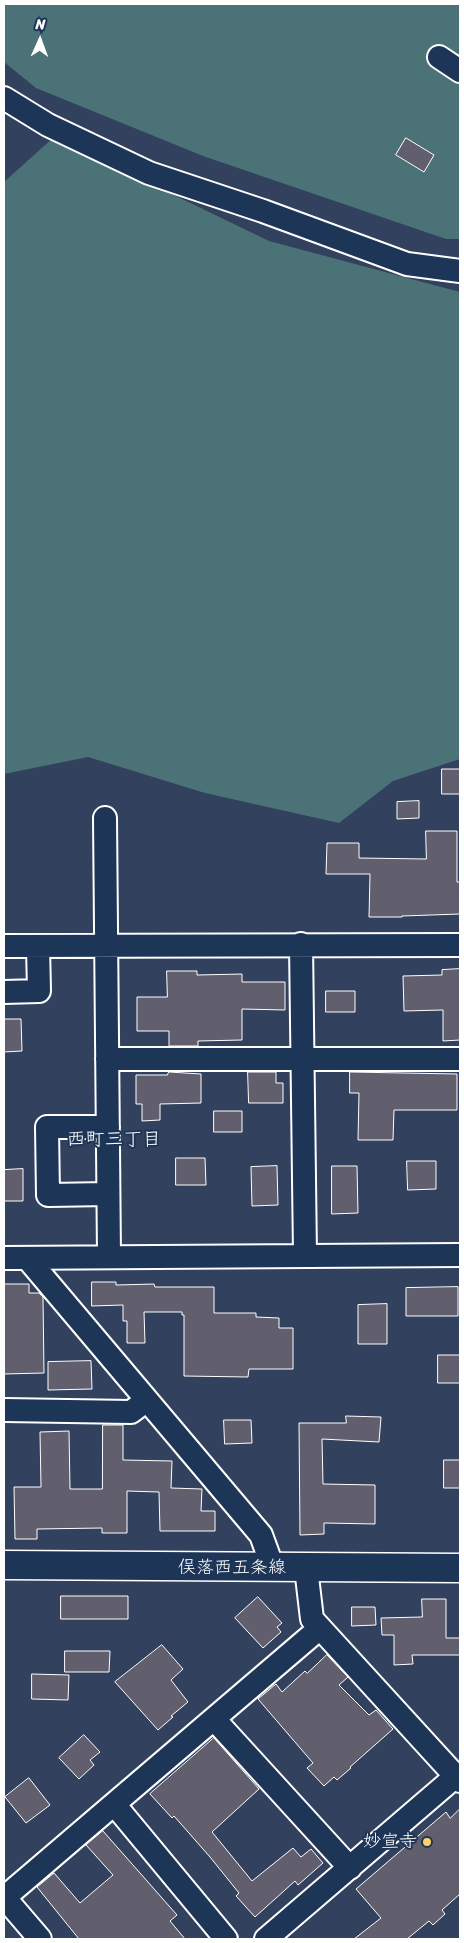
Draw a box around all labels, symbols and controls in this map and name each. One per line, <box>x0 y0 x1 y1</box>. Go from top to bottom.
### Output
text: N <box>35 12 46 37</box>
north arrow <box>15 15 65 65</box>
district label: 西町三丁目 <box>67 1129 161 1151</box>
street label: 俣落西五条線 <box>178 1557 286 1579</box>
place label: 妙宣寺 <box>363 1831 417 1853</box>
marker: 妙宣寺 <box>421 1836 433 1848</box>

